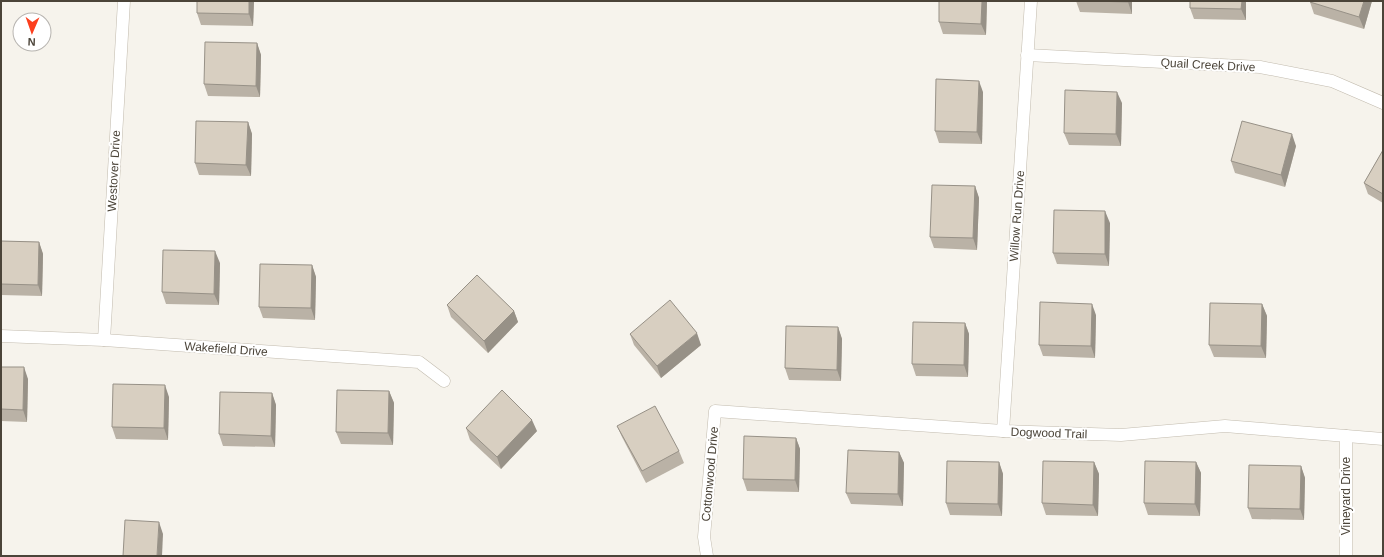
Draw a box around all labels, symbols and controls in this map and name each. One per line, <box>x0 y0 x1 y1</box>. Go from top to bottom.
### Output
north arrow <box>12 12 52 52</box>
text: N <box>27 36 36 48</box>
street label: Quail Creek Drive <box>1160 56 1256 74</box>
street label: Westover Drive <box>105 129 123 212</box>
street label: Willow Run Drive <box>1007 170 1027 262</box>
street label: Wakefield Drive <box>184 339 269 359</box>
street label: Dogwood Trail <box>1010 425 1088 441</box>
street label: Cottonwood Drive <box>699 426 721 522</box>
street label: Vineyard Drive <box>1339 456 1353 535</box>

